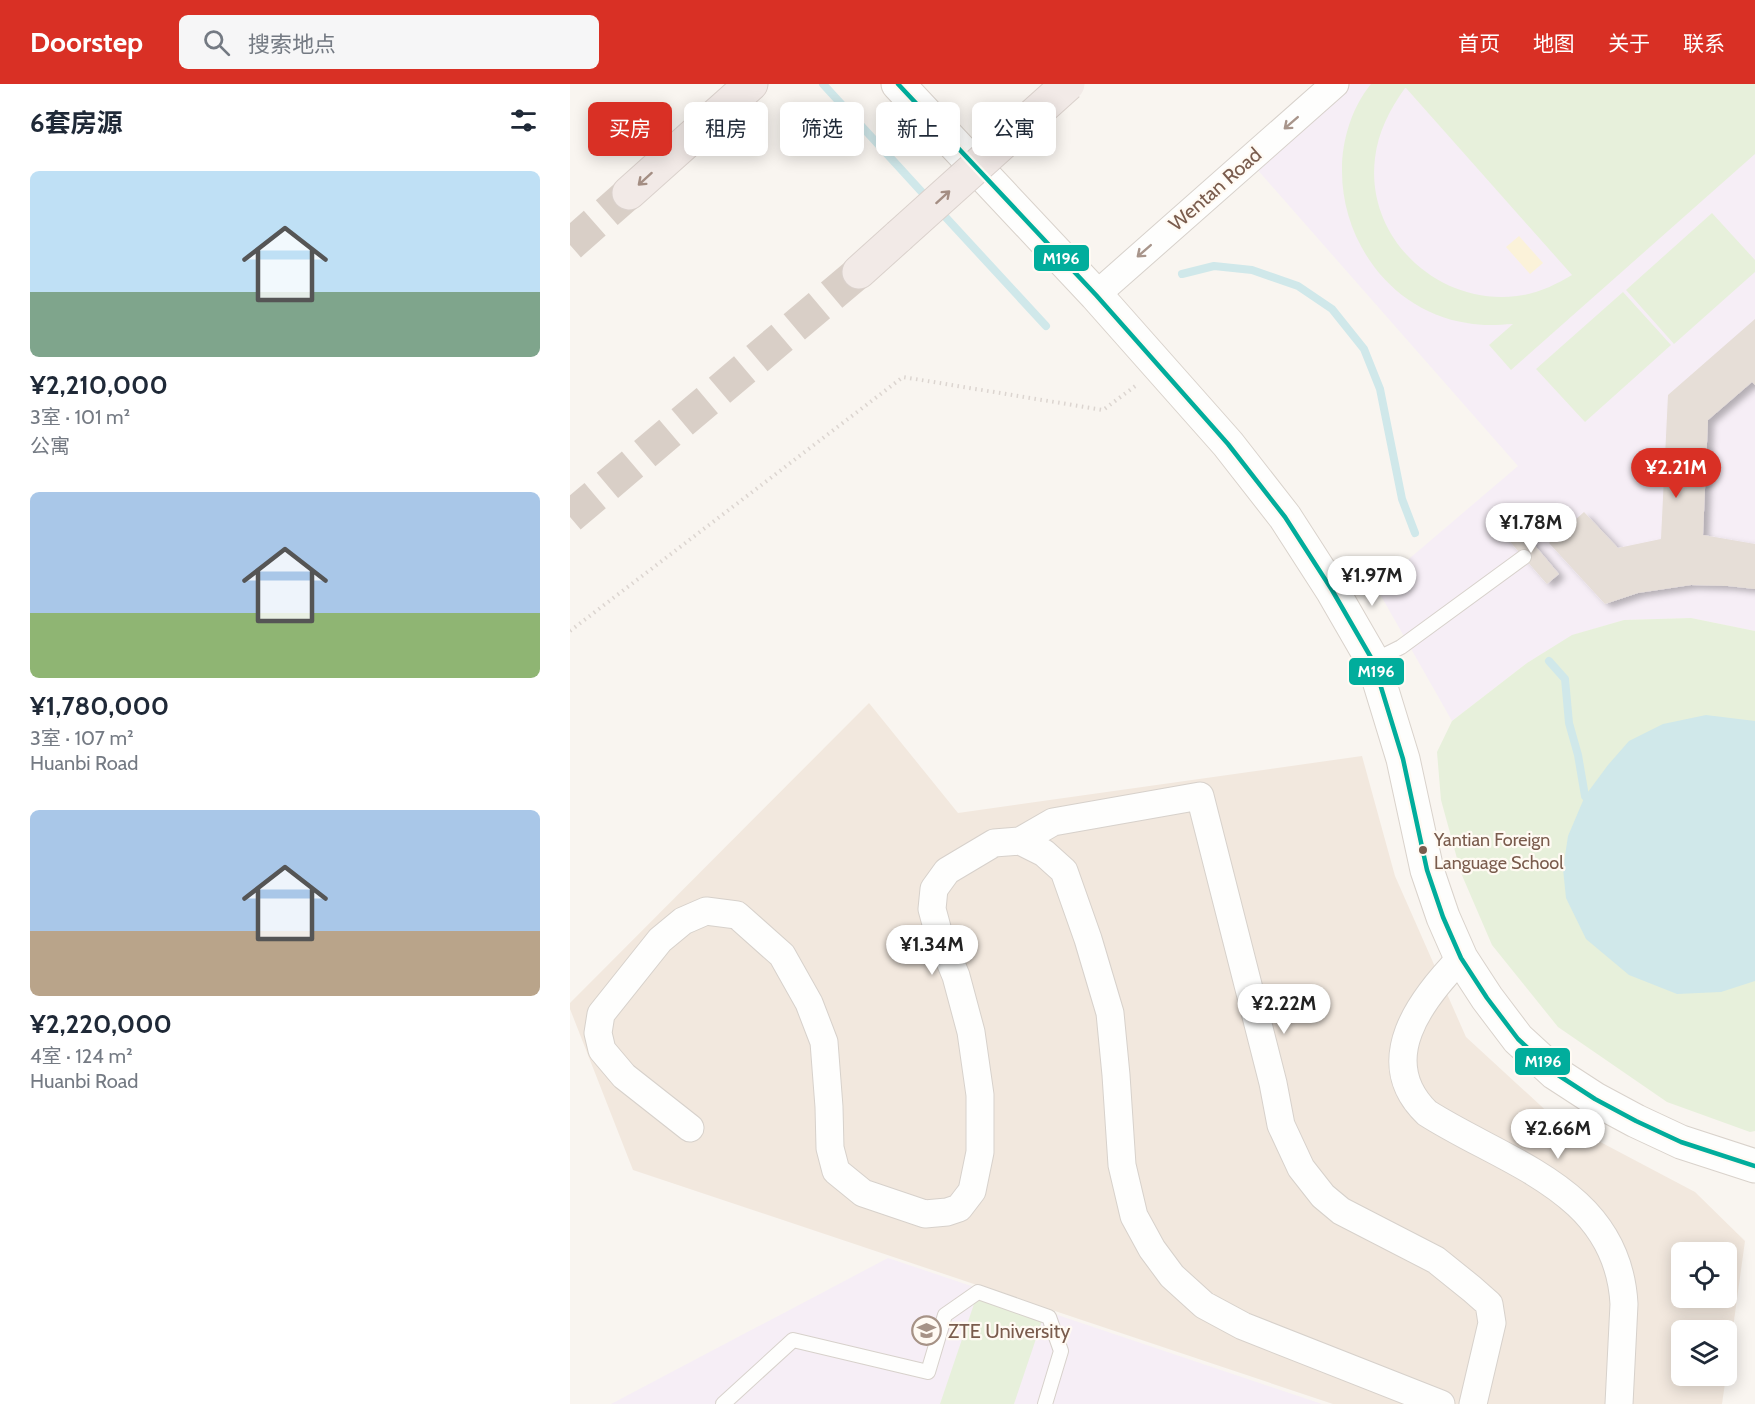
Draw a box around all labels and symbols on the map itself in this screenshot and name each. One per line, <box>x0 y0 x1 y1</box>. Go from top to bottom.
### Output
one-way arrow <box>1283 116 1299 129</box>
street label: Wentan Road <box>1164 142 1266 236</box>
one-way arrow <box>637 172 652 186</box>
one-way arrow <box>935 190 950 204</box>
line badge: M196 <box>1033 244 1090 272</box>
one-way arrow <box>1137 244 1152 258</box>
text: M196 <box>1042 249 1080 268</box>
pin: ¥2.21M <box>1627 448 1725 499</box>
pin: ¥1.78M <box>1482 503 1580 554</box>
pin: ¥1.97M <box>1323 556 1421 607</box>
line badge: M196 <box>1348 657 1405 686</box>
text: M196 <box>1357 662 1395 681</box>
place label: Yantian Foreign Language School <box>1433 829 1564 874</box>
marker: Yantian Foreign Language School <box>1417 844 1429 856</box>
pin: ¥1.34M <box>883 925 981 976</box>
pin: ¥2.22M <box>1235 984 1333 1035</box>
line badge: M196 <box>1514 1047 1571 1076</box>
text: M196 <box>1524 1052 1562 1071</box>
pin: ¥2.66M <box>1509 1109 1607 1160</box>
school or university icon: ZTE University <box>911 1315 943 1347</box>
place label: ZTE University <box>948 1319 1070 1343</box>

